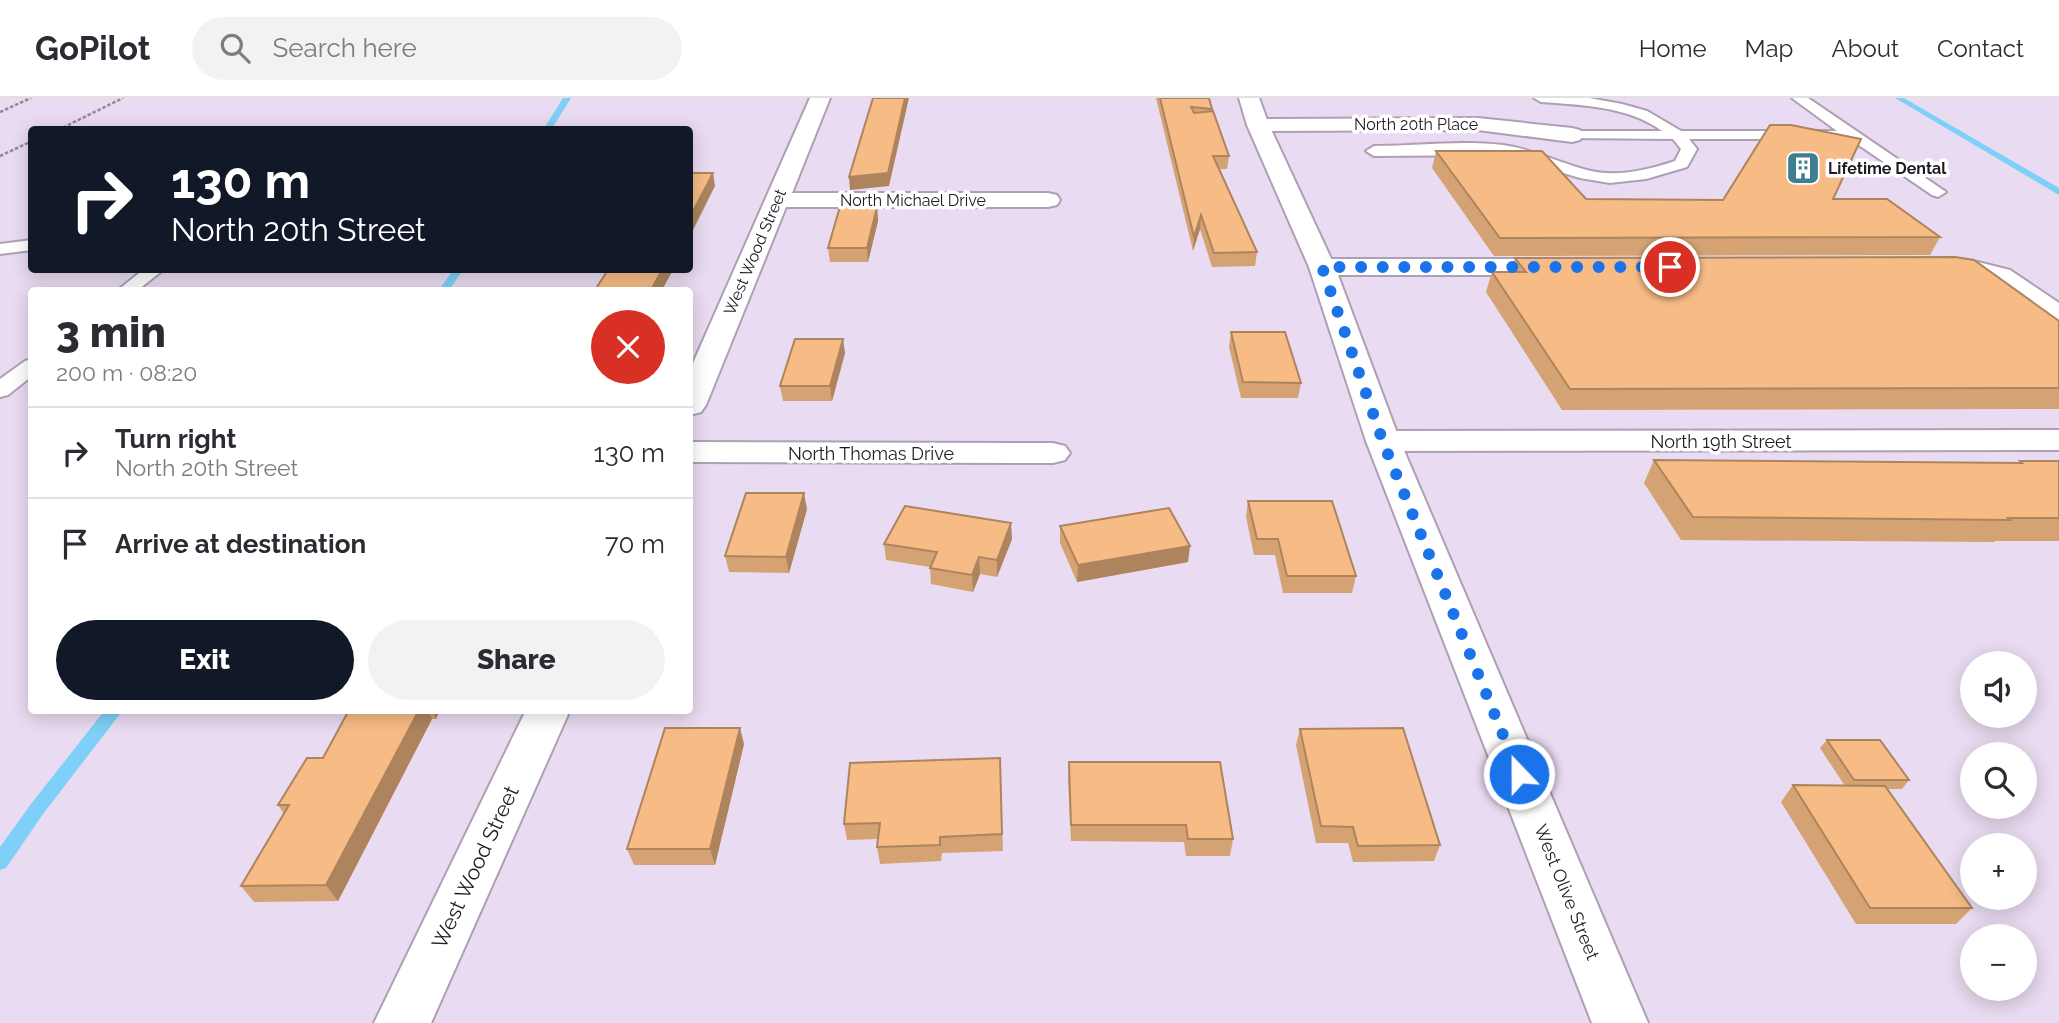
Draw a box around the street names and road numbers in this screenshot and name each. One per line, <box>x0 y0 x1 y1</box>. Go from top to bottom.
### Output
street label: North 20th Place <box>1354 115 1478 134</box>
street label: West Wood Street <box>720 186 790 318</box>
street label: North Michael Drive <box>840 191 986 210</box>
street label: North 19th Street <box>1650 431 1792 452</box>
street label: North Thomas Drive <box>788 443 954 464</box>
street label: West Wood Street <box>426 782 524 952</box>
street label: West Olive Street <box>1530 821 1604 963</box>

